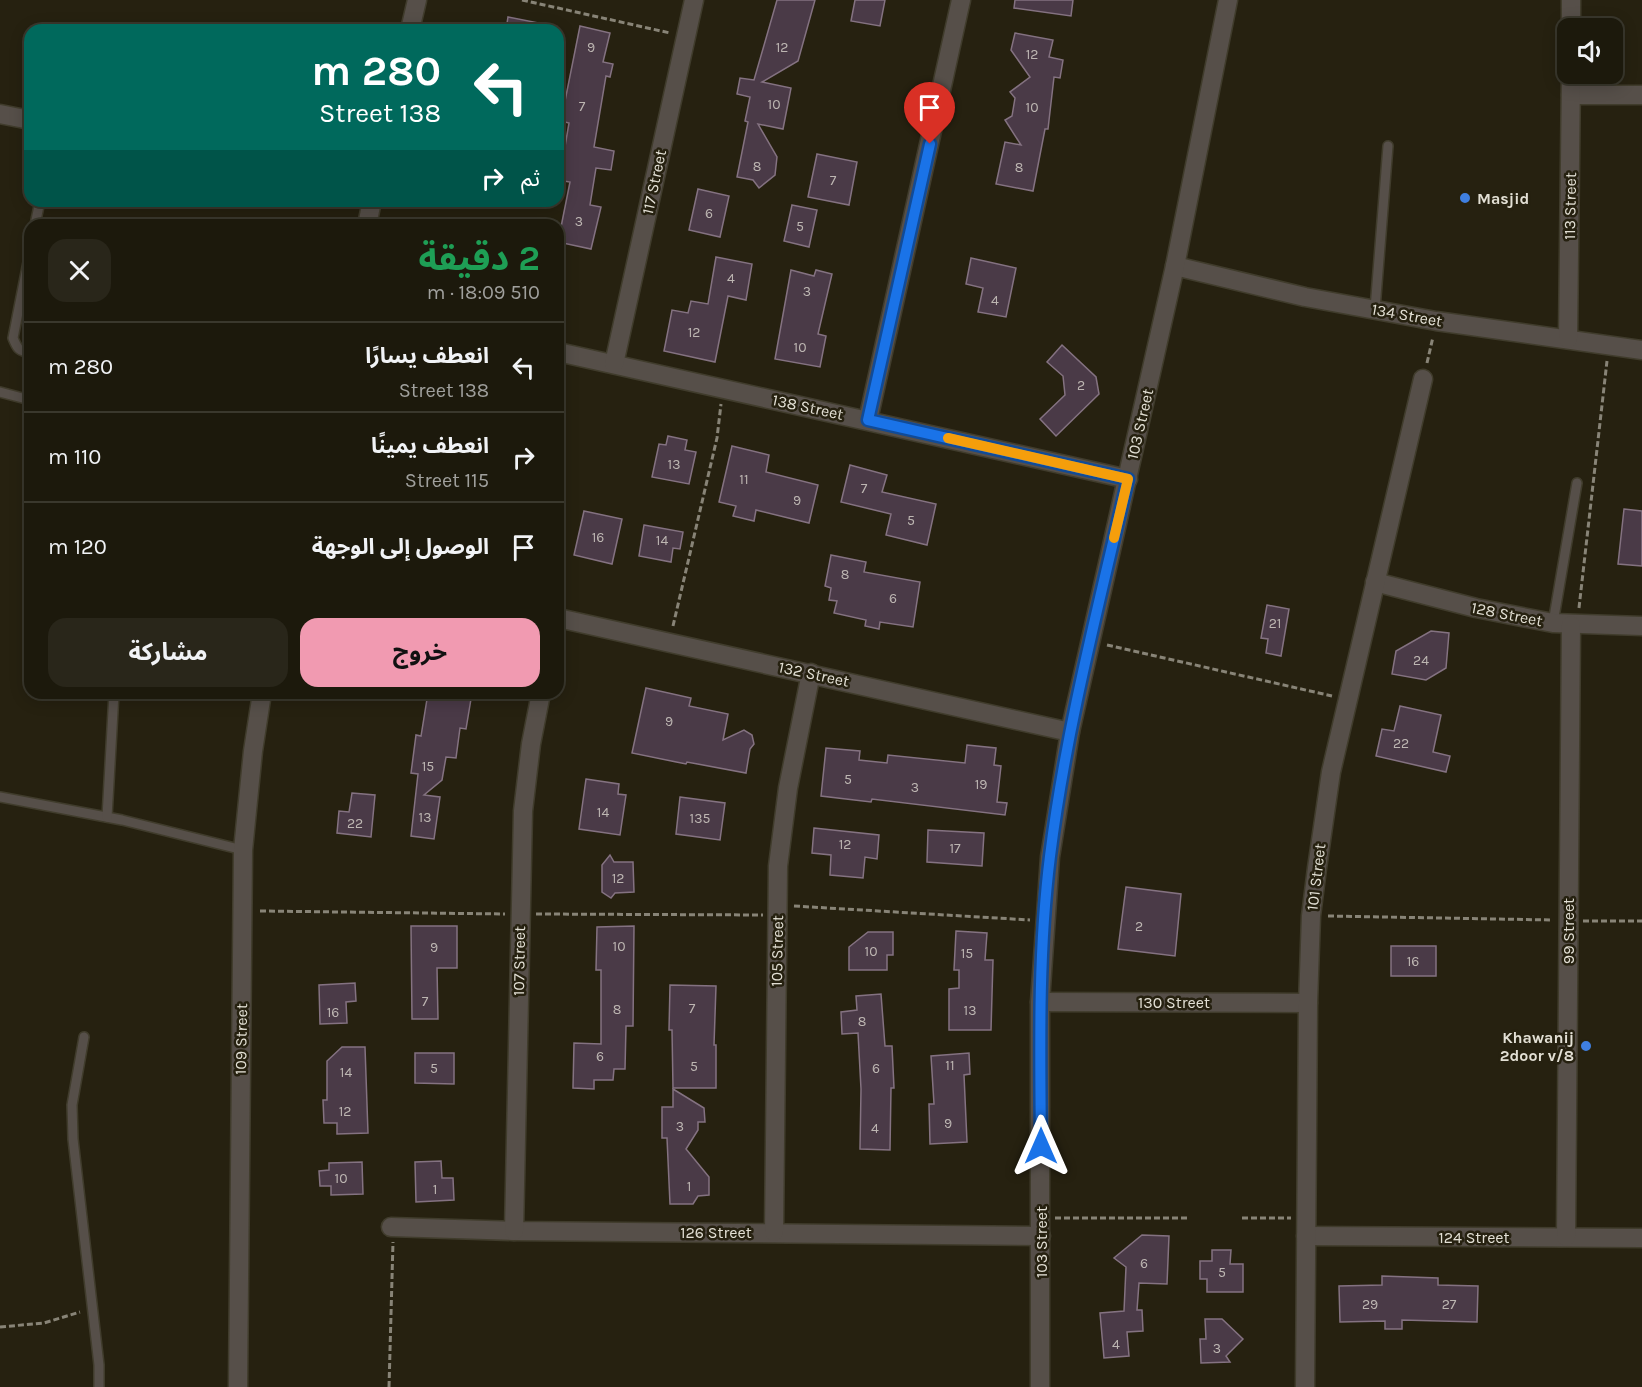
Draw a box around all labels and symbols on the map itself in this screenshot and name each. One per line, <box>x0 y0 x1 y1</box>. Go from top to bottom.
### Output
house number: 9 <box>587 39 595 56</box>
house number: 12 <box>776 39 788 56</box>
house number: 12 <box>1026 46 1038 63</box>
pin <box>904 82 955 144</box>
house number: 10 <box>768 96 780 113</box>
house number: 7 <box>579 98 586 115</box>
house number: 10 <box>1026 99 1038 116</box>
street label: 117 Street <box>638 148 670 216</box>
house number: 8 <box>753 158 761 175</box>
house number: 8 <box>1015 159 1023 176</box>
house number: 7 <box>830 172 837 189</box>
street label: 113 Street <box>1560 172 1580 240</box>
place label: Masjid <box>1477 189 1529 208</box>
marker: Masjid <box>1458 191 1472 205</box>
house number: 6 <box>705 205 713 222</box>
house number: 3 <box>575 213 583 230</box>
house number: 5 <box>796 218 804 235</box>
house number: 4 <box>727 270 735 287</box>
house number: 3 <box>803 283 811 300</box>
house number: 4 <box>991 292 999 309</box>
street label: 134 Street <box>1370 299 1444 331</box>
house number: 12 <box>688 324 700 341</box>
house number: 10 <box>794 339 806 356</box>
house number: 2 <box>1077 377 1085 394</box>
street label: 103 Street <box>1123 387 1157 461</box>
street label: 138 Street <box>771 390 845 424</box>
house number: 13 <box>668 456 680 473</box>
house number: 11 <box>739 471 749 488</box>
house number: 7 <box>861 480 868 497</box>
house number: 9 <box>793 492 801 509</box>
house number: 5 <box>907 512 915 529</box>
house number: 16 <box>592 529 604 546</box>
house number: 14 <box>656 532 668 549</box>
house number: 8 <box>841 566 849 583</box>
house number: 6 <box>889 590 897 607</box>
street label: 128 Street <box>1470 598 1544 630</box>
house number: 21 <box>1269 615 1281 632</box>
house number: 24 <box>1413 652 1429 669</box>
street label: 132 Street <box>777 657 851 691</box>
house number: 9 <box>665 713 673 730</box>
house number: 22 <box>1393 735 1409 752</box>
house number: 15 <box>422 758 434 775</box>
house number: 5 <box>844 771 852 788</box>
house number: 19 <box>975 776 987 793</box>
house number: 3 <box>911 779 919 796</box>
house number: 14 <box>597 804 609 821</box>
house number: 13 <box>419 809 431 826</box>
house number: 135 <box>690 810 710 827</box>
house number: 22 <box>347 815 363 832</box>
house number: 12 <box>839 836 851 853</box>
house number: 17 <box>949 840 961 857</box>
street label: 101 Street <box>1302 842 1330 912</box>
house number: 12 <box>612 870 624 887</box>
street label: 99 Street <box>1559 898 1578 964</box>
street label: 105 Street <box>767 915 787 987</box>
house number: 2 <box>1135 918 1143 935</box>
street label: 107 Street <box>509 926 529 996</box>
house number: 10 <box>613 938 625 955</box>
house number: 9 <box>430 939 438 956</box>
house number: 10 <box>865 943 877 960</box>
house number: 15 <box>961 945 973 962</box>
house number: 16 <box>1407 953 1419 970</box>
house number: 7 <box>422 993 429 1010</box>
street label: 130 Street <box>1138 993 1210 1012</box>
house number: 7 <box>689 1000 696 1017</box>
house number: 8 <box>613 1001 621 1018</box>
house number: 13 <box>964 1002 976 1019</box>
street label: 109 Street <box>231 1003 251 1075</box>
house number: 16 <box>327 1004 339 1021</box>
house number: 8 <box>858 1013 866 1030</box>
place label: Khawanij 2door v/8 <box>1500 1028 1574 1065</box>
marker: Khawanij 2door v/8 <box>1579 1039 1593 1053</box>
house number: 6 <box>596 1048 604 1065</box>
house number: 11 <box>945 1057 955 1074</box>
house number: 5 <box>690 1058 698 1075</box>
house number: 5 <box>430 1060 438 1077</box>
house number: 6 <box>872 1060 880 1077</box>
house number: 14 <box>340 1064 352 1081</box>
house number: 12 <box>339 1103 351 1120</box>
position arrow <box>1009 1114 1073 1178</box>
house number: 9 <box>944 1115 952 1132</box>
house number: 3 <box>676 1118 684 1135</box>
house number: 4 <box>871 1120 879 1137</box>
house number: 10 <box>335 1170 347 1187</box>
house number: 1 <box>687 1178 691 1195</box>
house number: 1 <box>433 1181 437 1198</box>
street label: 103 Street <box>1032 1206 1051 1278</box>
street label: 126 Street <box>680 1223 752 1242</box>
street label: 124 Street <box>1438 1228 1510 1247</box>
house number: 6 <box>1140 1255 1148 1272</box>
house number: 5 <box>1218 1264 1226 1281</box>
house number: 29 <box>1362 1296 1378 1313</box>
house number: 27 <box>1442 1296 1457 1313</box>
house number: 4 <box>1112 1336 1120 1353</box>
house number: 3 <box>1213 1340 1221 1357</box>

